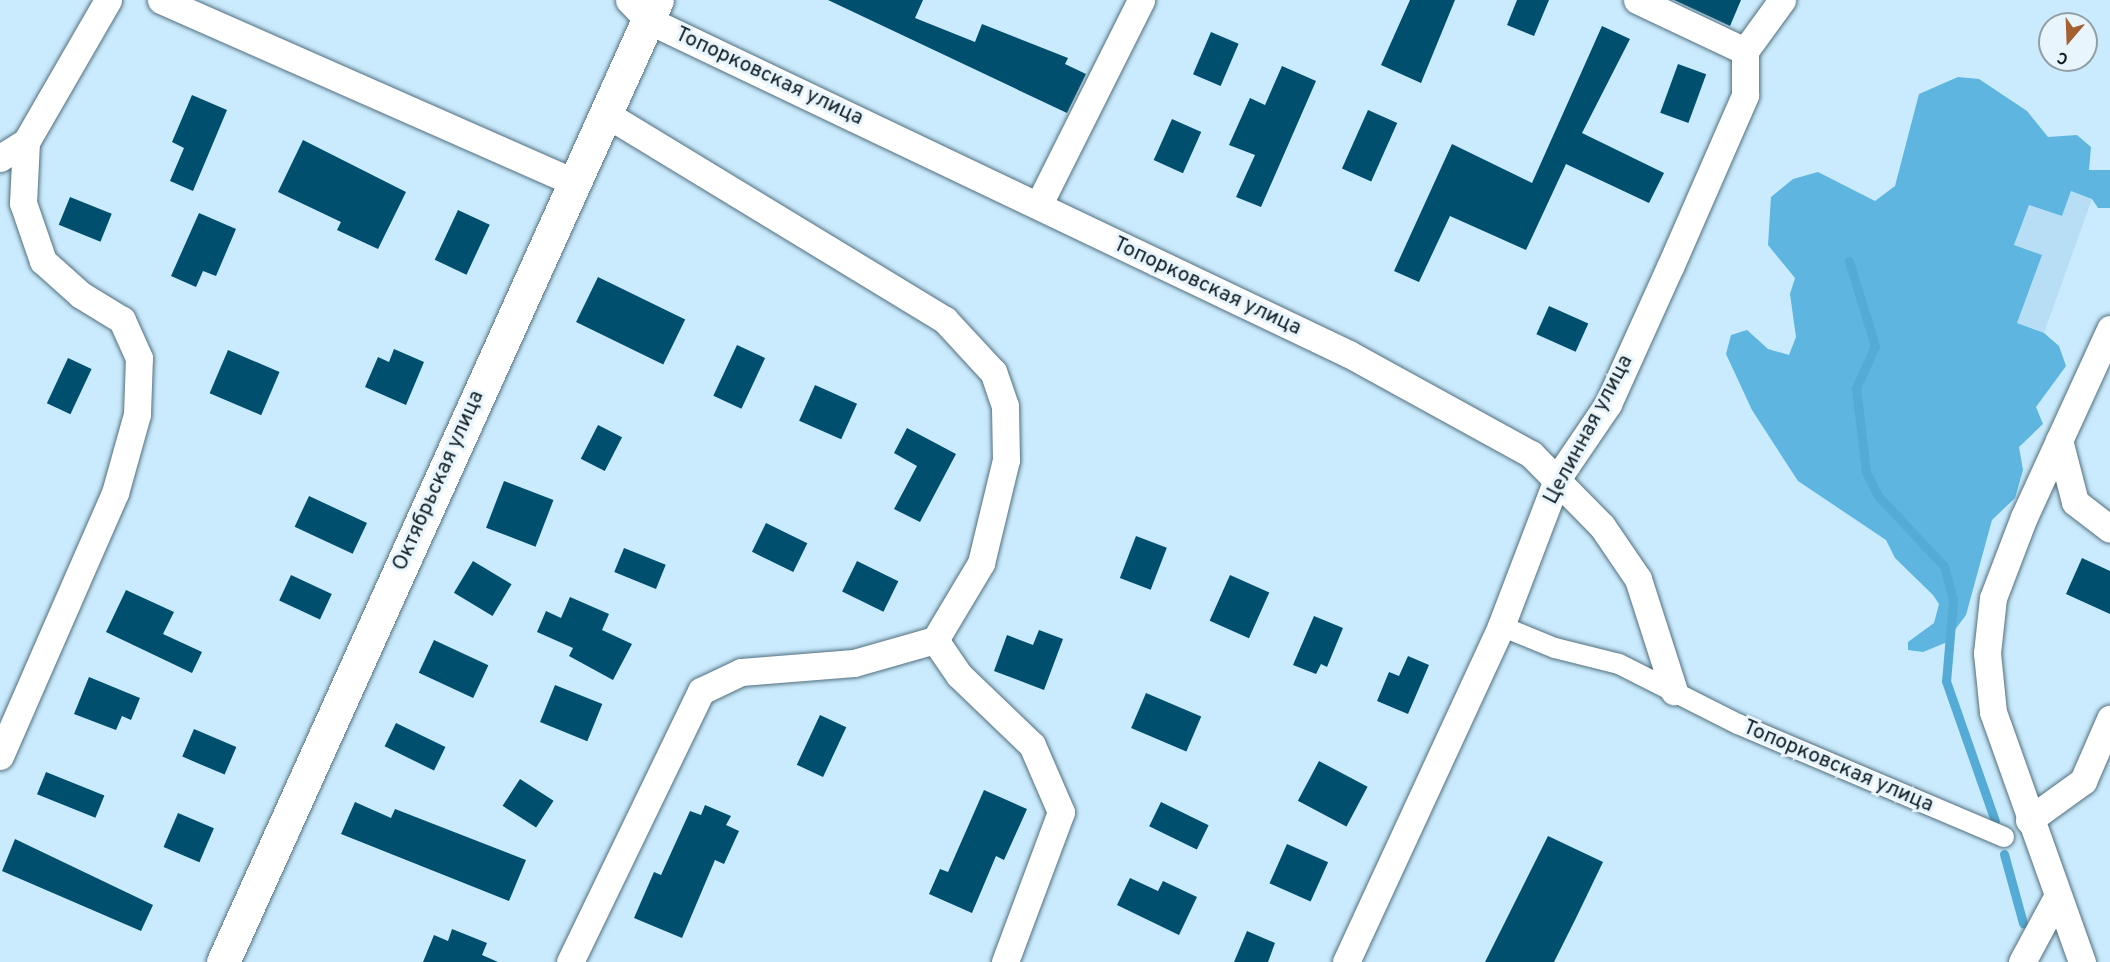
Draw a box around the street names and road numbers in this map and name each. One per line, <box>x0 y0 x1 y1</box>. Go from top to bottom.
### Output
street label: Топорковская улица <box>671 22 867 132</box>
street label: Топорковская улица <box>1109 232 1305 342</box>
street label: Целинная улица <box>1539 351 1639 509</box>
street label: Октябрьская улица <box>388 387 490 575</box>
street label: Топорковская улица <box>1739 715 1937 819</box>

